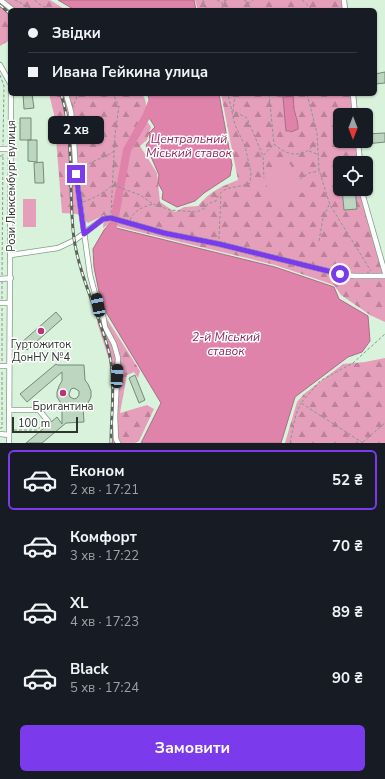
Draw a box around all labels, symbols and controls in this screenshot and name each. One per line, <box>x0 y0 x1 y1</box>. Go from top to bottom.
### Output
text: Звідки <box>52 23 101 43</box>
text: Ивана Гейкина улица <box>52 62 208 82</box>
north arrow <box>333 108 373 148</box>
map controls <box>333 108 373 196</box>
callout: 2 хв <box>48 116 104 144</box>
street label: Рози Люксембург вулиця <box>4 120 19 252</box>
text: 2 хв <box>63 121 89 139</box>
water label: Центральний Міський ставок <box>146 131 233 161</box>
button: locate <box>333 156 373 196</box>
route end <box>67 165 85 183</box>
route start <box>331 265 349 283</box>
car <box>90 292 106 318</box>
marker: Гуртожиток ДонНУ №4 <box>36 326 46 336</box>
water label: 2-й Міський ставок <box>192 329 260 359</box>
place label: Гуртожиток ДонНУ №4 <box>11 337 71 365</box>
car <box>110 364 124 388</box>
marker: Бригантина <box>58 388 68 398</box>
place label: Бригантина <box>32 399 94 414</box>
scale bar <box>12 415 78 434</box>
text: 100 m <box>18 416 50 431</box>
text: Економ <box>70 461 124 481</box>
icon: car <box>22 462 58 498</box>
text: 52 ₴ <box>332 470 363 490</box>
text: 2 хв · 17:21 <box>70 481 139 499</box>
text: Комфорт <box>70 527 137 547</box>
icon: car <box>22 528 58 564</box>
text: 70 ₴ <box>332 536 363 556</box>
text: 3 хв · 17:22 <box>70 547 139 565</box>
text: XL <box>70 593 89 613</box>
icon: car <box>22 594 58 630</box>
text: 89 ₴ <box>332 602 363 622</box>
text: 4 хв · 17:23 <box>70 613 139 631</box>
text: Black <box>70 659 108 679</box>
icon: car <box>22 660 58 696</box>
text: 90 ₴ <box>332 668 363 688</box>
text: 5 хв · 17:24 <box>70 679 139 697</box>
button: Замовити <box>20 725 365 771</box>

